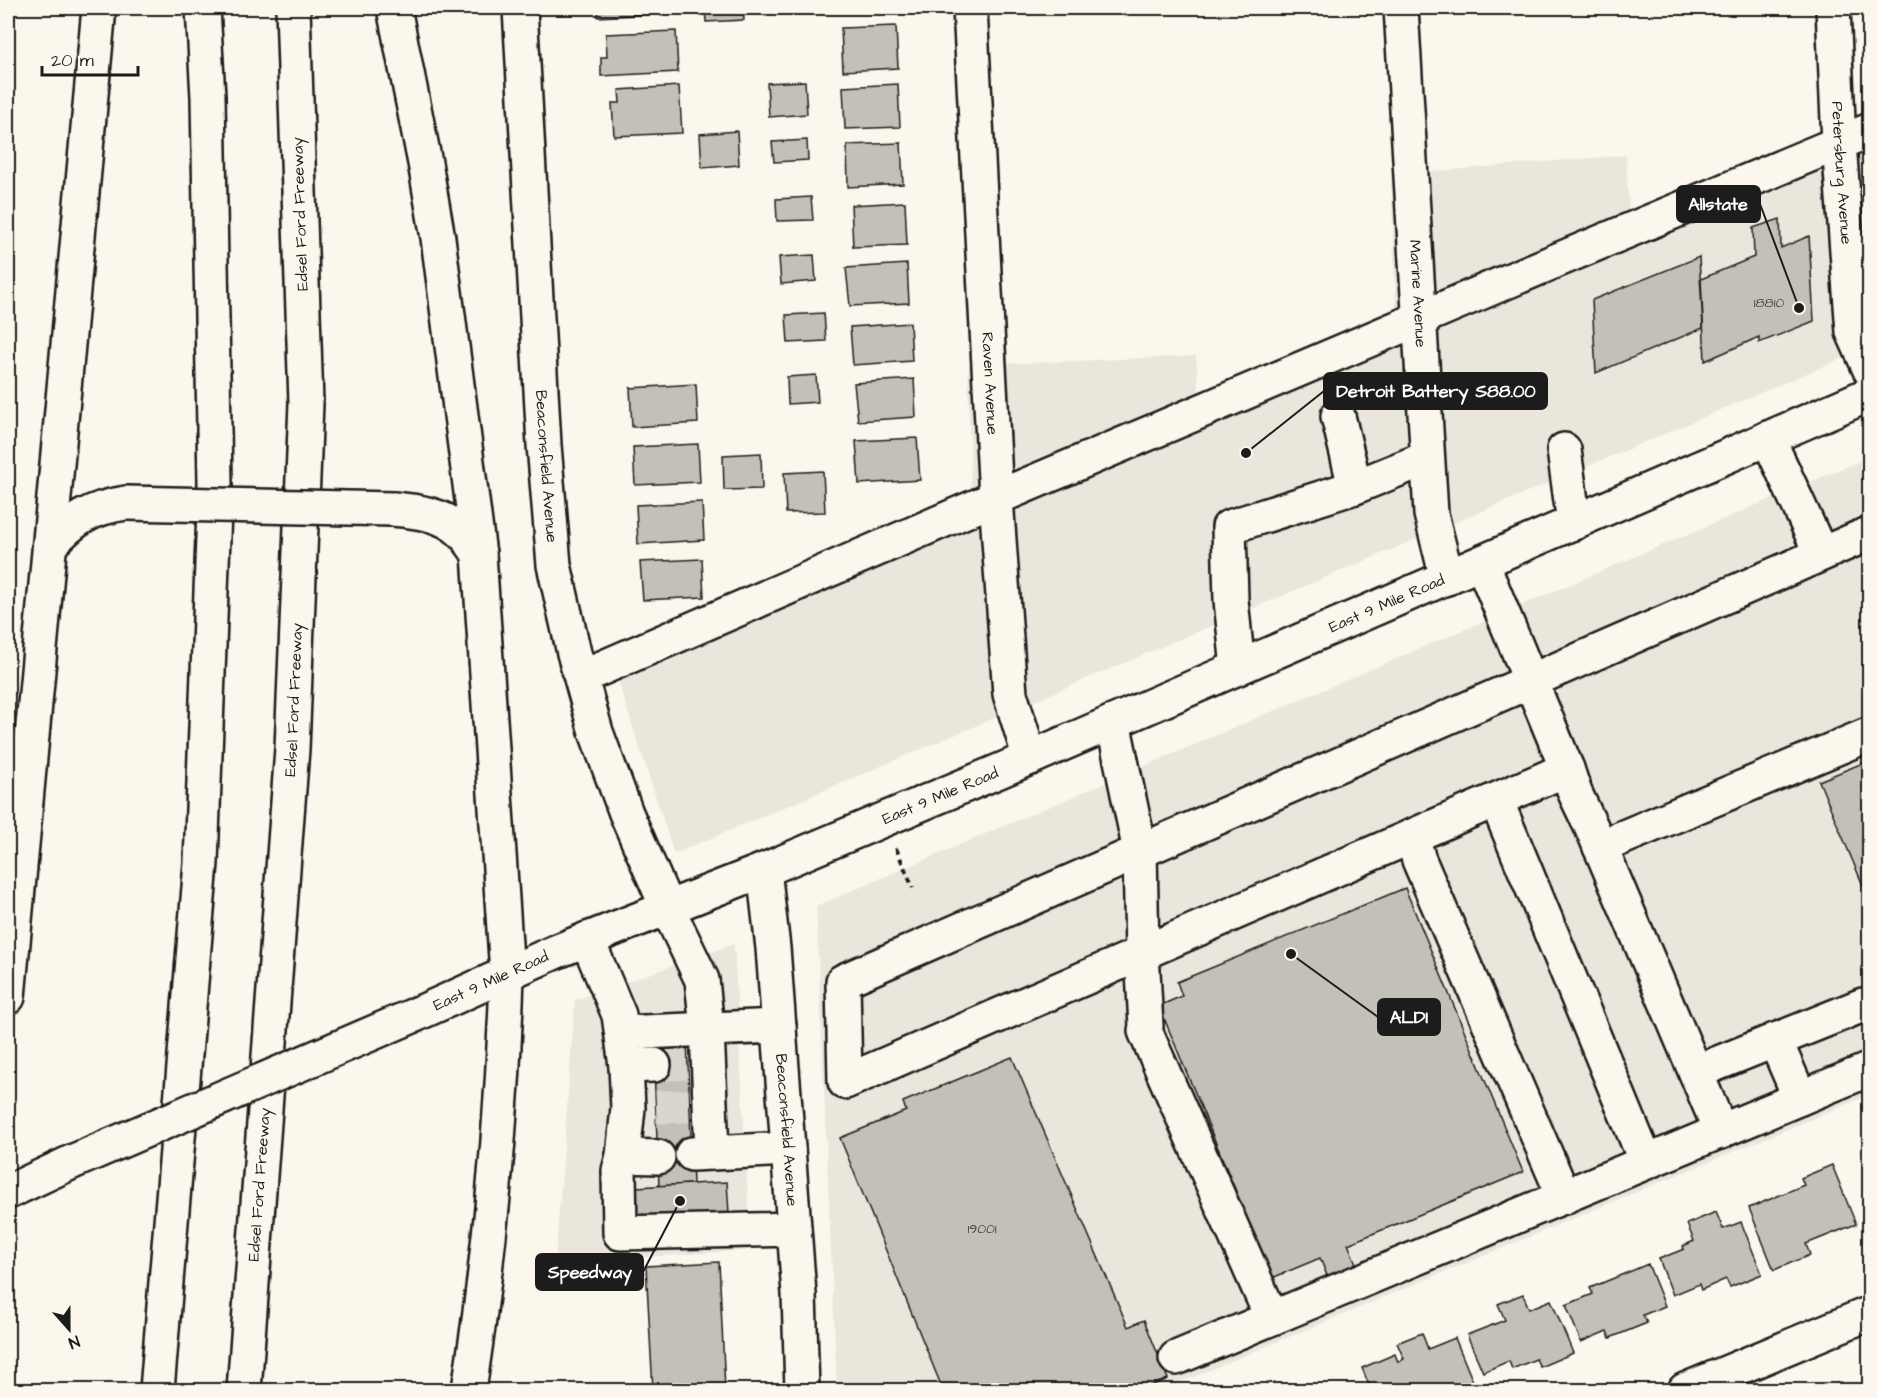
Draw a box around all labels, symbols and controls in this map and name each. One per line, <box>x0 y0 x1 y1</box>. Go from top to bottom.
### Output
scale bar <box>42 39 138 77</box>
text: 20 m <box>51 48 94 73</box>
street label: Petersburg Avenue <box>1826 101 1857 245</box>
street label: Edsel Ford Freeway <box>286 136 315 291</box>
callout: Allstate <box>1677 186 1760 222</box>
text: Allstate <box>1688 192 1748 217</box>
street label: Marine Avenue <box>1404 239 1432 348</box>
house number: 18810 <box>1754 293 1784 313</box>
street label: Raven Avenue <box>976 332 1004 436</box>
callout: Detroit Battery S88.00 <box>1324 373 1547 409</box>
text: Detroit Battery S88.00 <box>1336 379 1536 405</box>
street label: Beaconsfield Avenue <box>530 389 563 544</box>
street label: East 9 Mile Road <box>1325 569 1448 638</box>
street label: Edsel Ford Freeway <box>279 622 309 777</box>
street label: East 9 Mile Road <box>879 762 1002 830</box>
street label: East 9 Mile Road <box>430 945 552 1016</box>
callout: ALDI <box>1378 999 1440 1035</box>
text: ALDI <box>1390 1005 1428 1030</box>
street label: Beaconsfield Avenue <box>770 1053 803 1207</box>
street label: Edsel Ford Freeway <box>243 1107 277 1262</box>
house number: 19001 <box>967 1219 997 1239</box>
callout: Speedway <box>536 1254 643 1290</box>
text: Speedway <box>547 1260 632 1286</box>
north arrow <box>39 1299 99 1359</box>
text: N <box>65 1330 83 1354</box>

